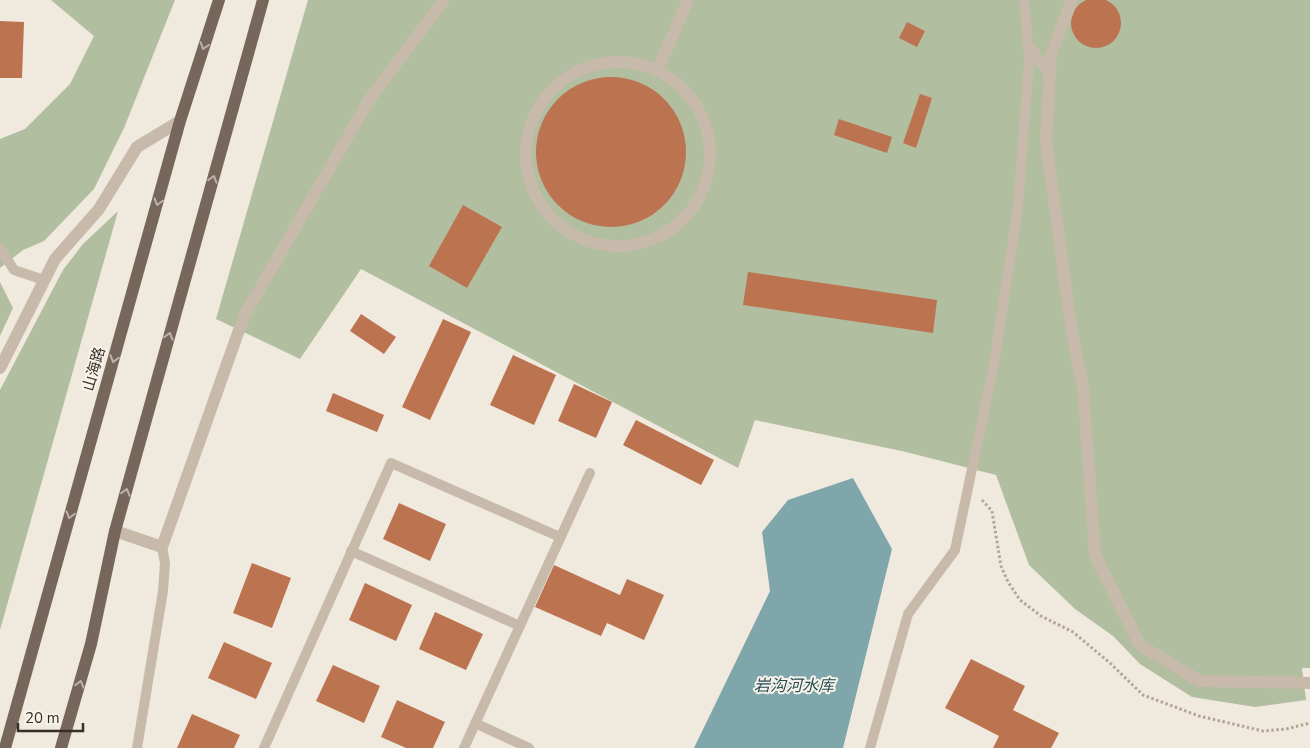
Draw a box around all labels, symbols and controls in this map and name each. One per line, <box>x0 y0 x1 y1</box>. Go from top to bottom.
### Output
one-way arrow <box>200 42 210 50</box>
one-way arrow <box>207 175 218 184</box>
one-way arrow <box>153 198 163 206</box>
one-way arrow <box>164 332 174 340</box>
street label: 山海路 <box>78 345 110 393</box>
one-way arrow <box>109 354 119 362</box>
one-way arrow <box>120 489 130 497</box>
one-way arrow <box>65 511 76 520</box>
water label: 岩沟河水库 <box>754 675 837 697</box>
one-way arrow <box>74 681 84 689</box>
scale bar <box>18 700 82 732</box>
text: 20 m <box>25 708 60 728</box>

